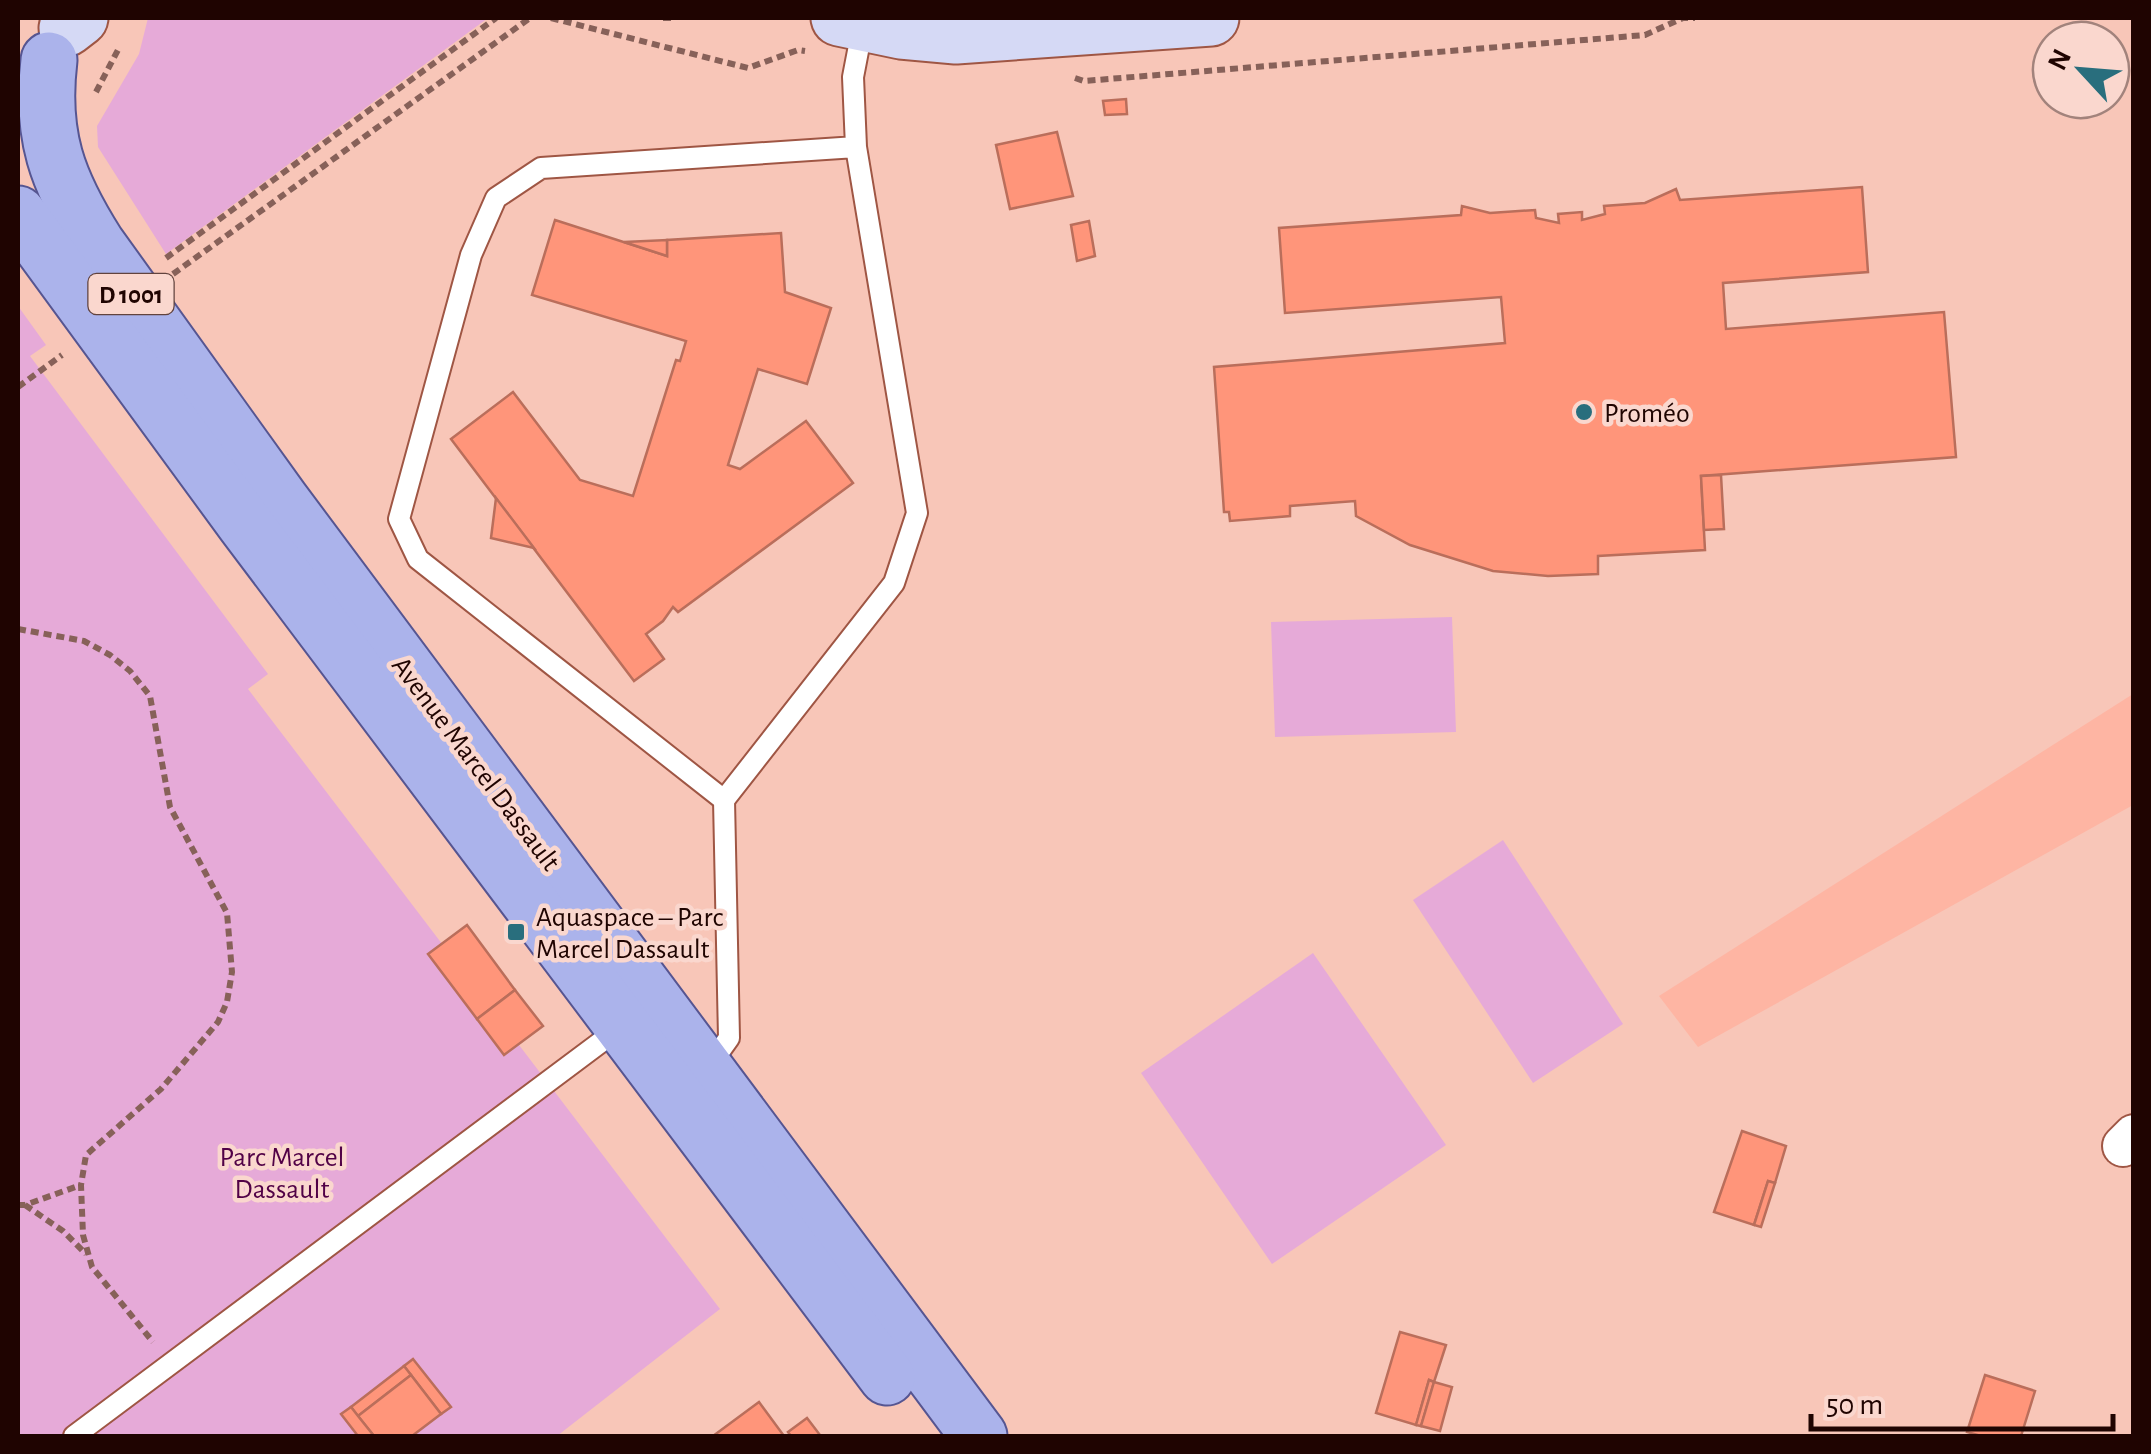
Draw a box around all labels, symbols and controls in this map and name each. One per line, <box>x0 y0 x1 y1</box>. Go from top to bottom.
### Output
north arrow <box>2031 20 2131 120</box>
text: N <box>2043 45 2077 75</box>
road number: D 1001 <box>88 274 174 314</box>
place label: Proméo <box>1604 400 1690 428</box>
marker: Proméo <box>1573 401 1595 423</box>
street label: Avenue Marcel Dassault <box>386 652 565 876</box>
place label: Aquaspace – Parc Marcel Dassault <box>536 904 723 964</box>
marker: Aquaspace – Parc Marcel Dassault <box>505 921 527 943</box>
park label: Parc Marcel Dassault <box>220 1144 345 1204</box>
scale bar <box>1811 1369 2114 1431</box>
text: 50 m <box>1826 1390 1883 1420</box>

